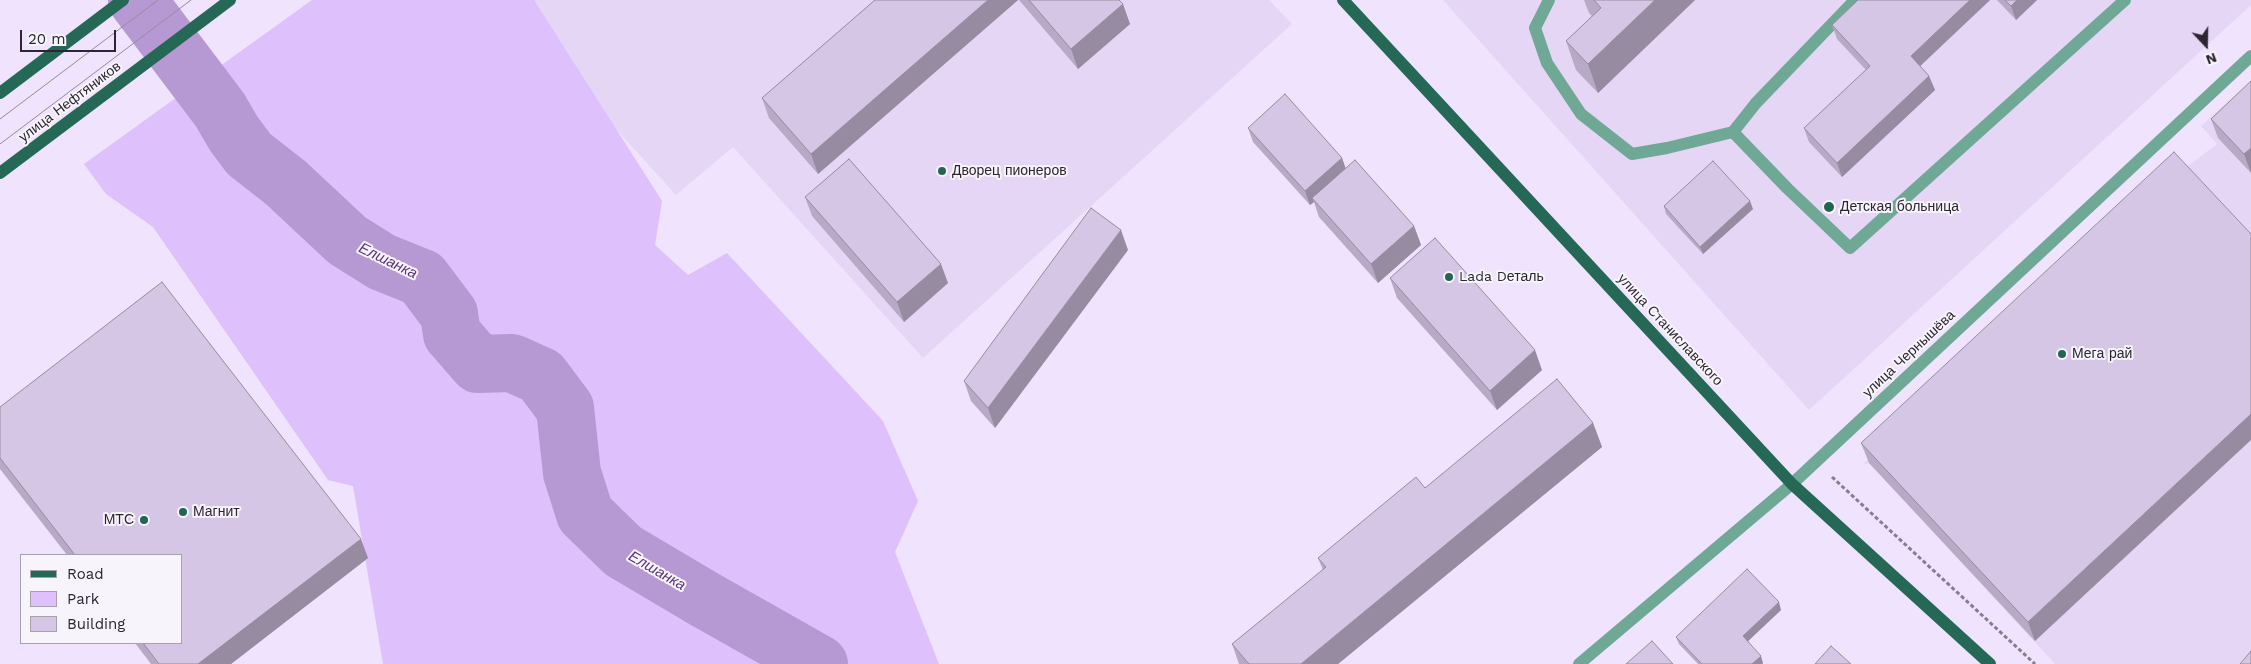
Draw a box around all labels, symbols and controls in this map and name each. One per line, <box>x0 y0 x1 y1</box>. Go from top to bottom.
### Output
scale bar <box>22 20 119 52</box>
north arrow <box>2181 20 2231 70</box>
text: 20 m <box>28 30 66 48</box>
text: N <box>2204 50 2219 68</box>
street label: улица Нефтяников <box>16 58 124 146</box>
place label: Дворец пионеров <box>952 163 1067 179</box>
marker: Дворец пионеров <box>936 165 948 177</box>
place label: Детская больница <box>1840 199 1959 215</box>
marker: Детская больница <box>1822 200 1836 214</box>
water label: Елшанка <box>356 239 420 283</box>
place label: Lada Dеталь <box>1459 269 1544 285</box>
marker: Lada Dеталь <box>1443 271 1455 283</box>
street label: улица Станиславского <box>1614 271 1726 389</box>
street label: улица Чернышёва <box>1859 307 1959 401</box>
place label: Мега рай <box>2072 346 2132 362</box>
marker: Мега рай <box>2056 348 2068 360</box>
place label: Магнит <box>193 504 240 520</box>
marker: Магнит <box>177 506 189 518</box>
place label: МТС <box>104 512 134 528</box>
marker: МТС <box>138 514 150 526</box>
water label: Елшанка <box>625 547 689 595</box>
legend <box>20 554 182 644</box>
text: Road <box>67 565 104 583</box>
text: Park <box>67 590 99 608</box>
text: Building <box>67 615 125 633</box>

